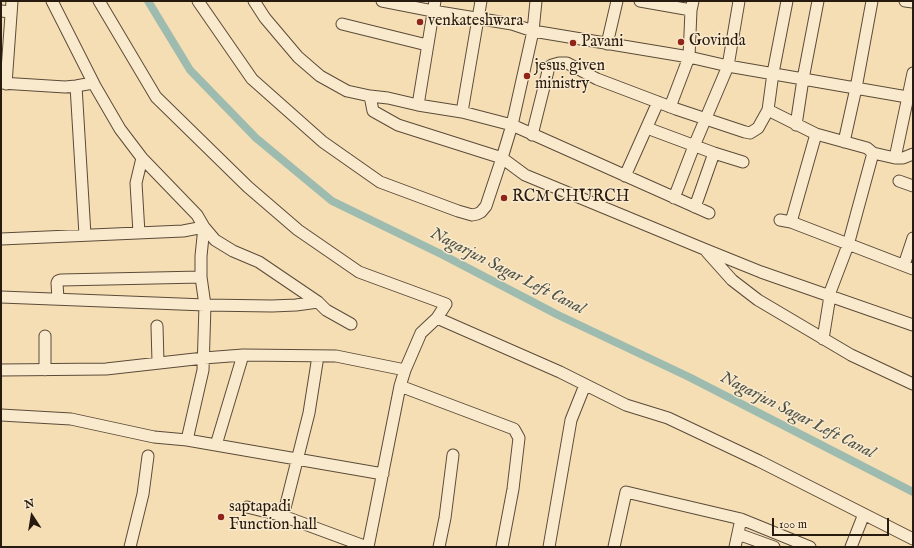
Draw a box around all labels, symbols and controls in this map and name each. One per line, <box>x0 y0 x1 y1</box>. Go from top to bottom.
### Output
place label: venkateshwara <box>428 12 523 32</box>
marker: venkateshwara <box>415 17 425 27</box>
place label: Govinda <box>689 32 746 52</box>
place label: Pavani <box>581 33 624 53</box>
marker: Govinda <box>676 37 686 47</box>
marker: Pavani <box>568 38 578 48</box>
place label: jesus given ministry <box>535 57 605 95</box>
marker: jesus given ministry <box>522 71 532 81</box>
place label: RCM CHURCH <box>512 188 630 208</box>
marker: RCM CHURCH <box>499 193 509 203</box>
water label: Nagarjun Sagar Left Canal <box>426 224 588 320</box>
water label: Nagarjun Sagar Left Canal <box>716 368 878 464</box>
north arrow <box>12 496 52 536</box>
text: N <box>23 496 36 512</box>
place label: saptapadi Function hall <box>229 498 317 536</box>
scale bar <box>774 510 891 536</box>
marker: saptapadi Function hall <box>216 512 226 522</box>
text: 100 m <box>779 517 807 532</box>

